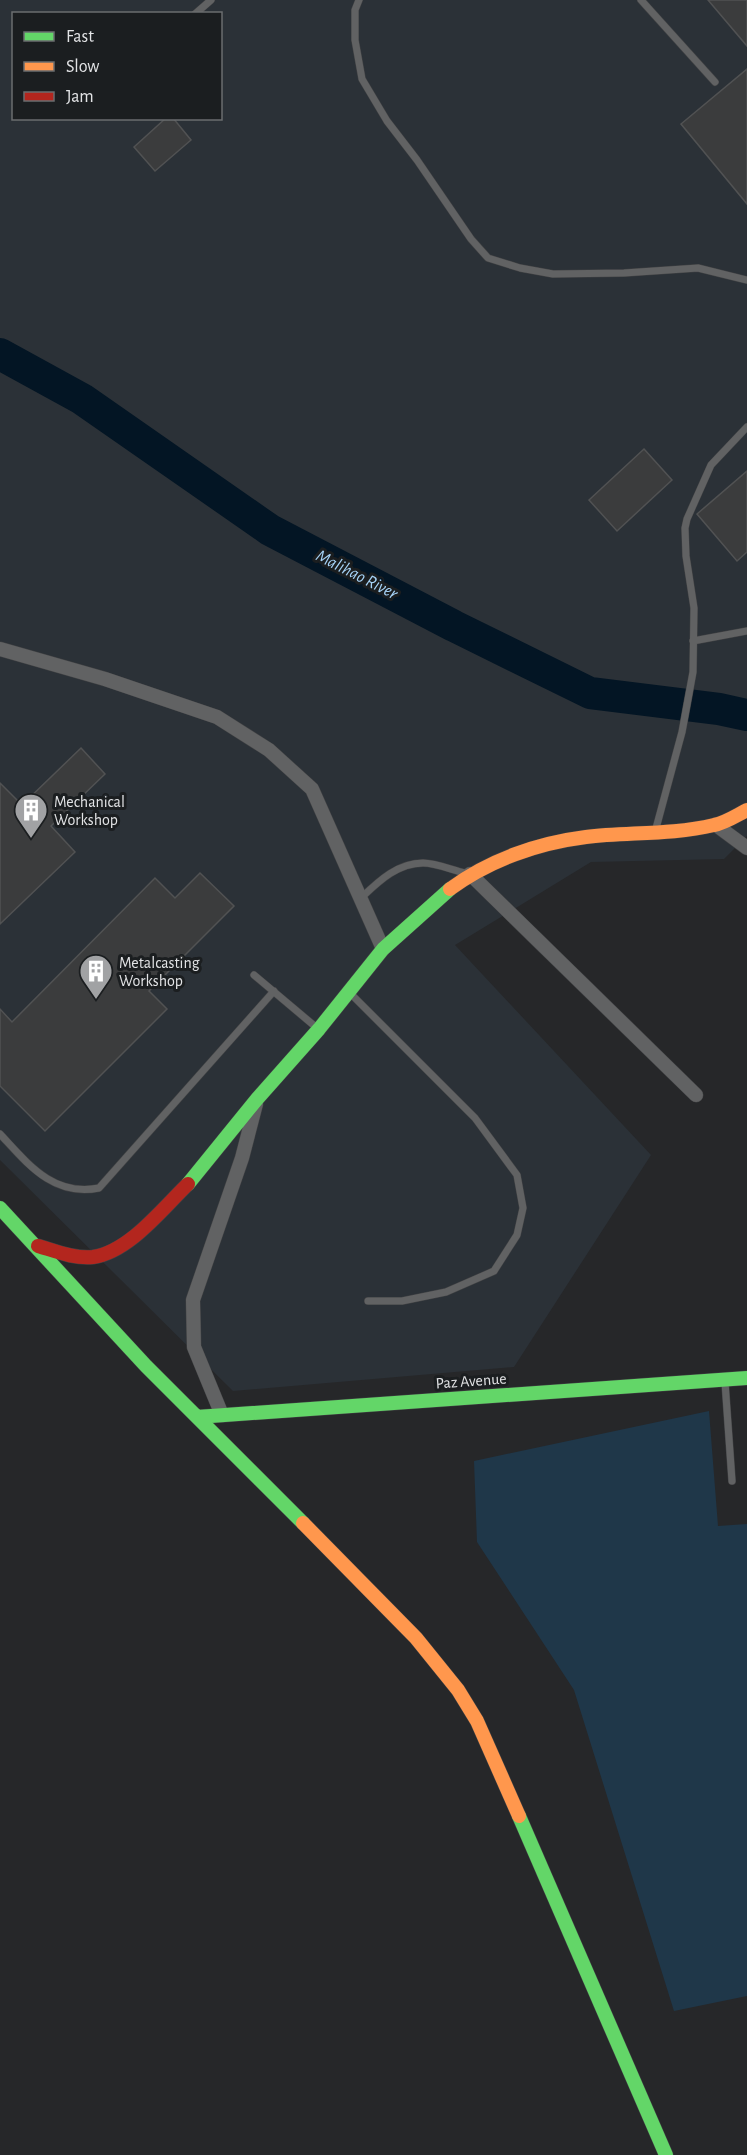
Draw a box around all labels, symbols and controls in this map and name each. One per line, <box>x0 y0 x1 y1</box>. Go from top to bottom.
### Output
legend <box>12 12 222 120</box>
text: Fast <box>66 28 94 46</box>
text: Slow <box>66 58 99 76</box>
text: Jam <box>66 88 94 106</box>
water label: Malihao River <box>313 547 401 604</box>
building icon: Mechanical Workshop <box>13 792 49 839</box>
place label: Mechanical Workshop <box>54 794 125 828</box>
building icon: Metalcasting Workshop <box>78 953 114 1000</box>
place label: Metalcasting Workshop <box>119 955 200 989</box>
street label: Paz Avenue <box>435 1371 507 1391</box>

